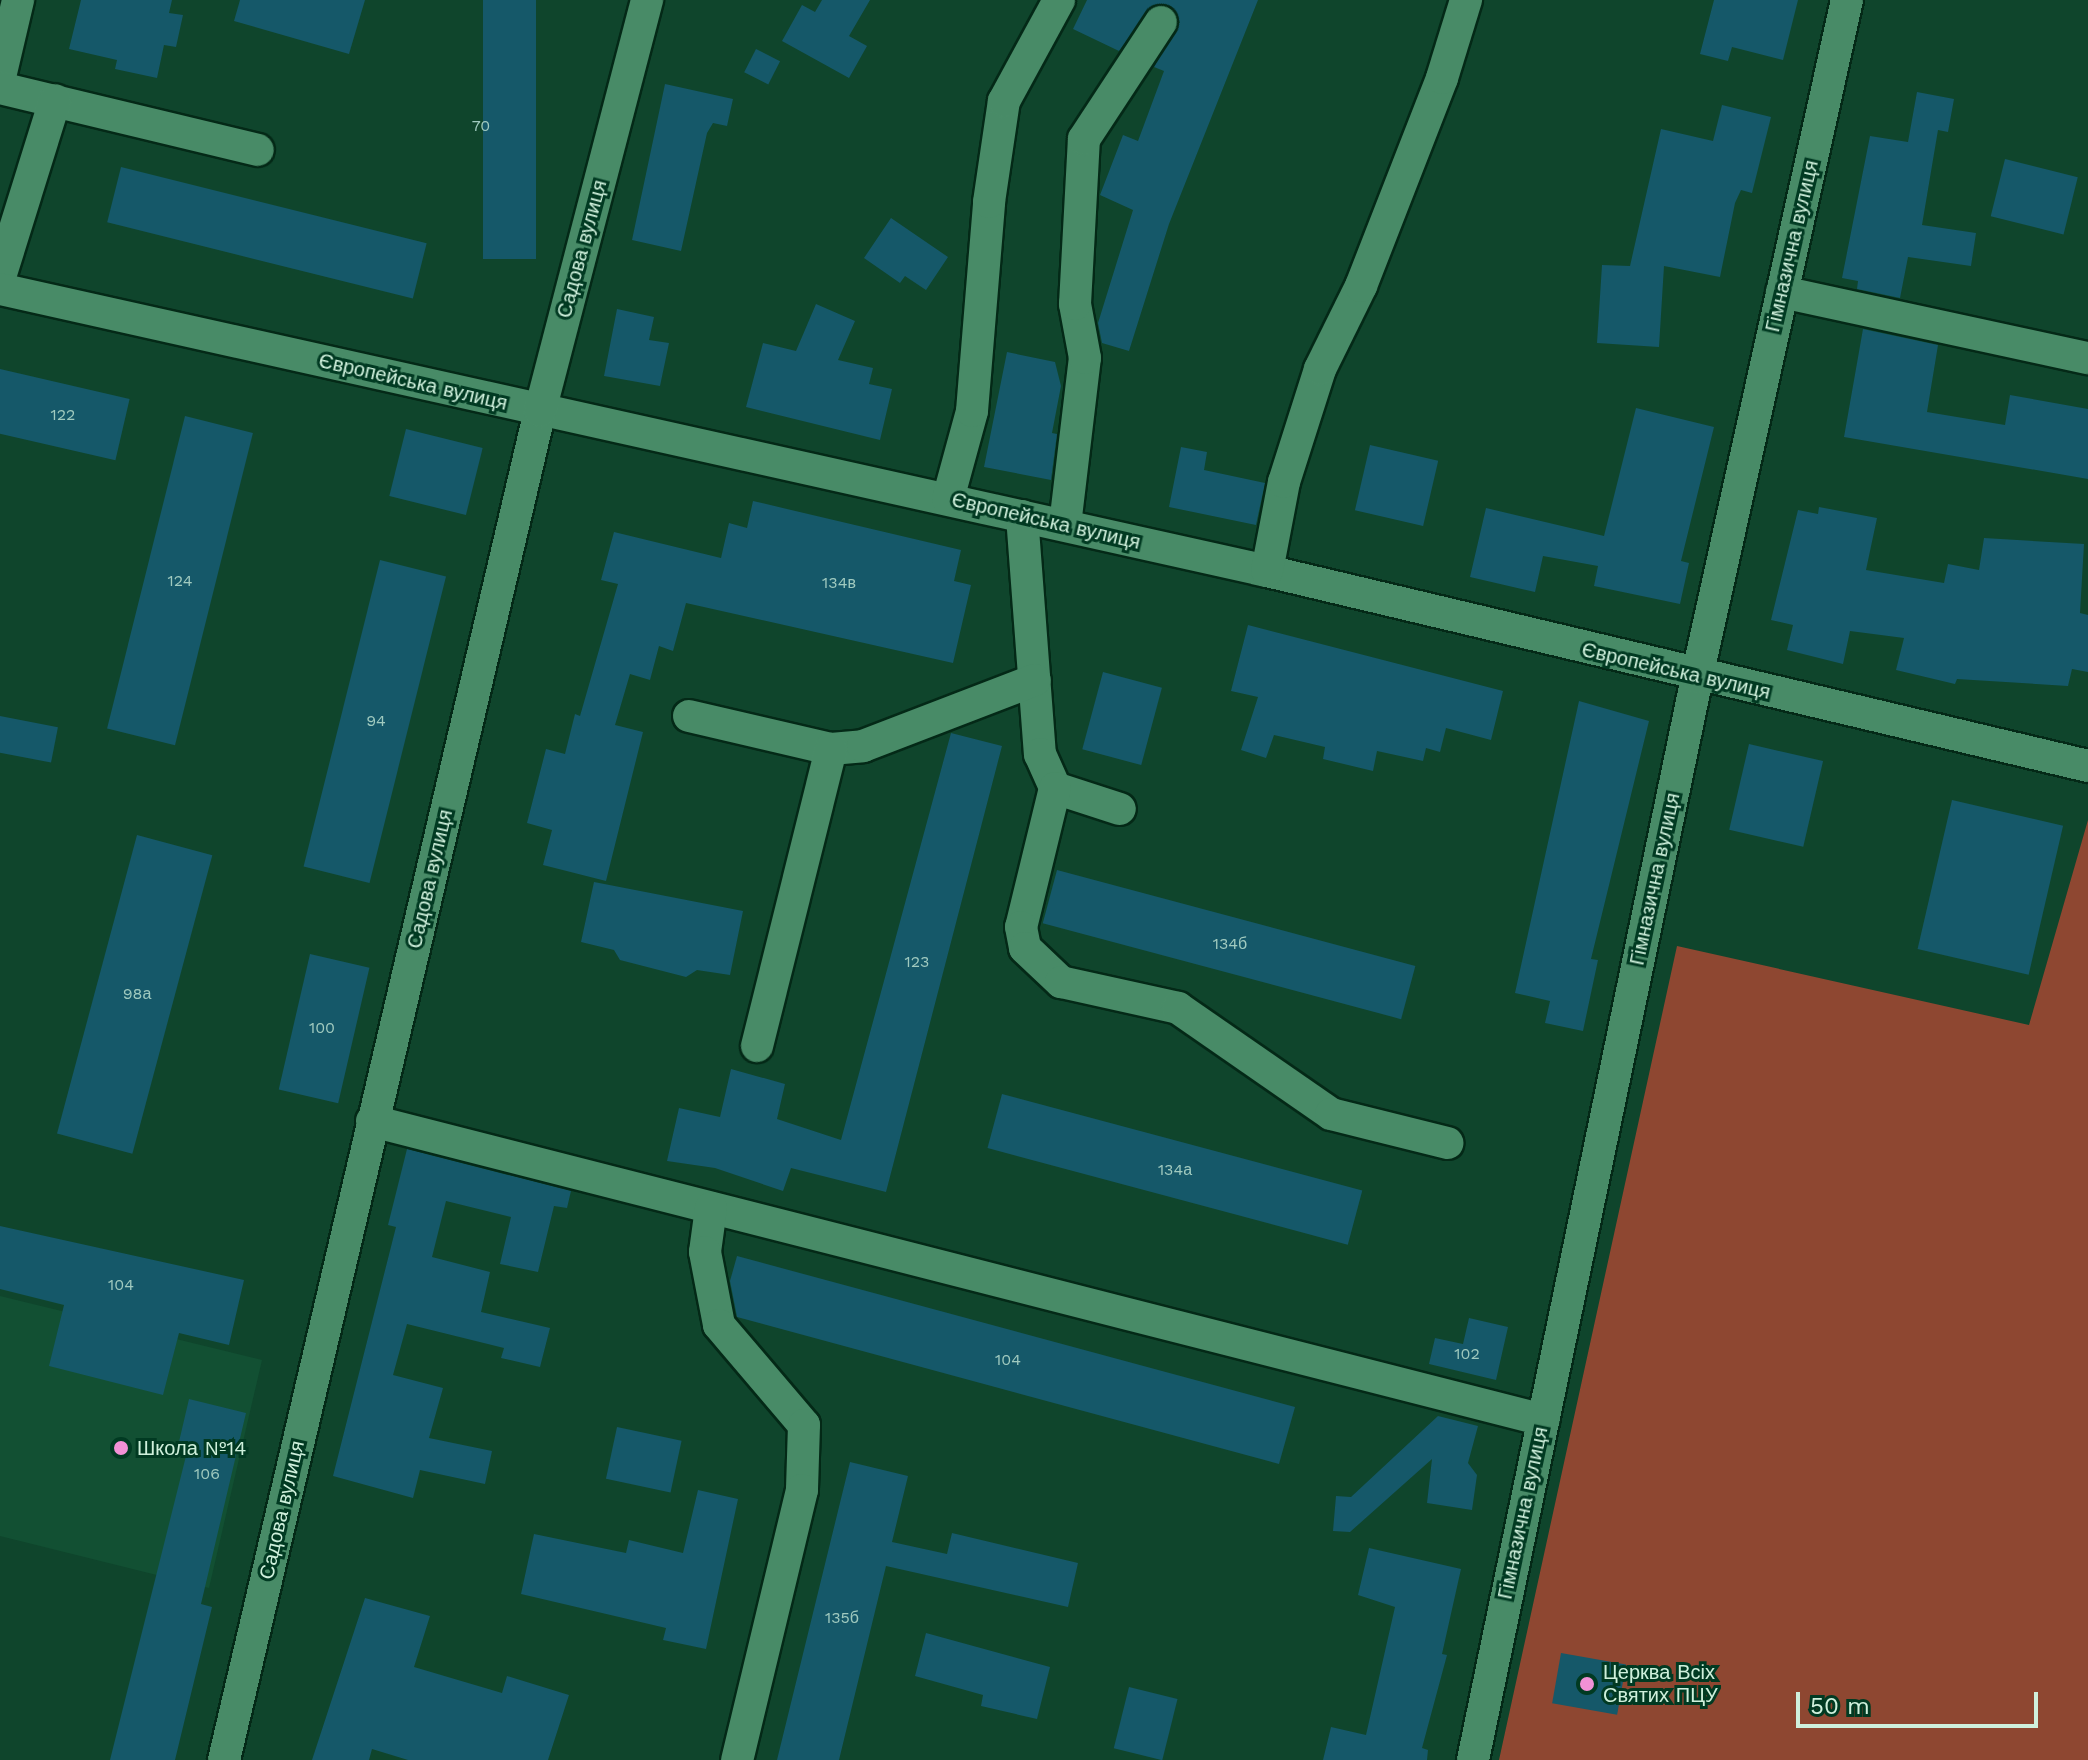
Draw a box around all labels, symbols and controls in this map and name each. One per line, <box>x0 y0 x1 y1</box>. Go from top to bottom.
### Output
house number: 70 <box>472 116 490 136</box>
street label: Гімназична вулиця <box>1761 158 1823 334</box>
street label: Садова вулиця <box>552 177 612 321</box>
street label: Європейська вулиця <box>316 349 510 415</box>
house number: 122 <box>51 405 75 425</box>
street label: Європейська вулиця <box>949 488 1143 554</box>
house number: 124 <box>168 571 192 591</box>
house number: 134в <box>822 573 856 593</box>
street label: Європейська вулиця <box>1579 638 1773 704</box>
house number: 94 <box>366 711 386 731</box>
street label: Гімназична вулиця <box>1625 791 1685 967</box>
street label: Садова вулиця <box>402 807 458 951</box>
house number: 134б <box>1213 934 1247 954</box>
house number: 123 <box>905 952 929 972</box>
house number: 98а <box>123 984 151 1004</box>
house number: 100 <box>309 1018 335 1038</box>
house number: 134а <box>1158 1160 1192 1180</box>
house number: 104 <box>108 1275 134 1295</box>
house number: 102 <box>1454 1344 1480 1364</box>
house number: 104 <box>995 1350 1021 1370</box>
street label: Гімназична вулиця <box>1493 1425 1553 1601</box>
place label: Школа №14 <box>137 1436 247 1460</box>
street label: Садова вулиця <box>254 1438 310 1582</box>
marker: Школа №14 <box>112 1439 130 1457</box>
house number: 106 <box>194 1464 220 1484</box>
house number: 135б <box>825 1608 859 1628</box>
place label: Церква Всіх Святих ПЦУ <box>1603 1660 1718 1707</box>
marker: Церква Всіх Святих ПЦУ <box>1578 1675 1596 1693</box>
scale bar <box>1800 1676 2042 1726</box>
text: 50 m <box>1810 1692 1870 1720</box>

